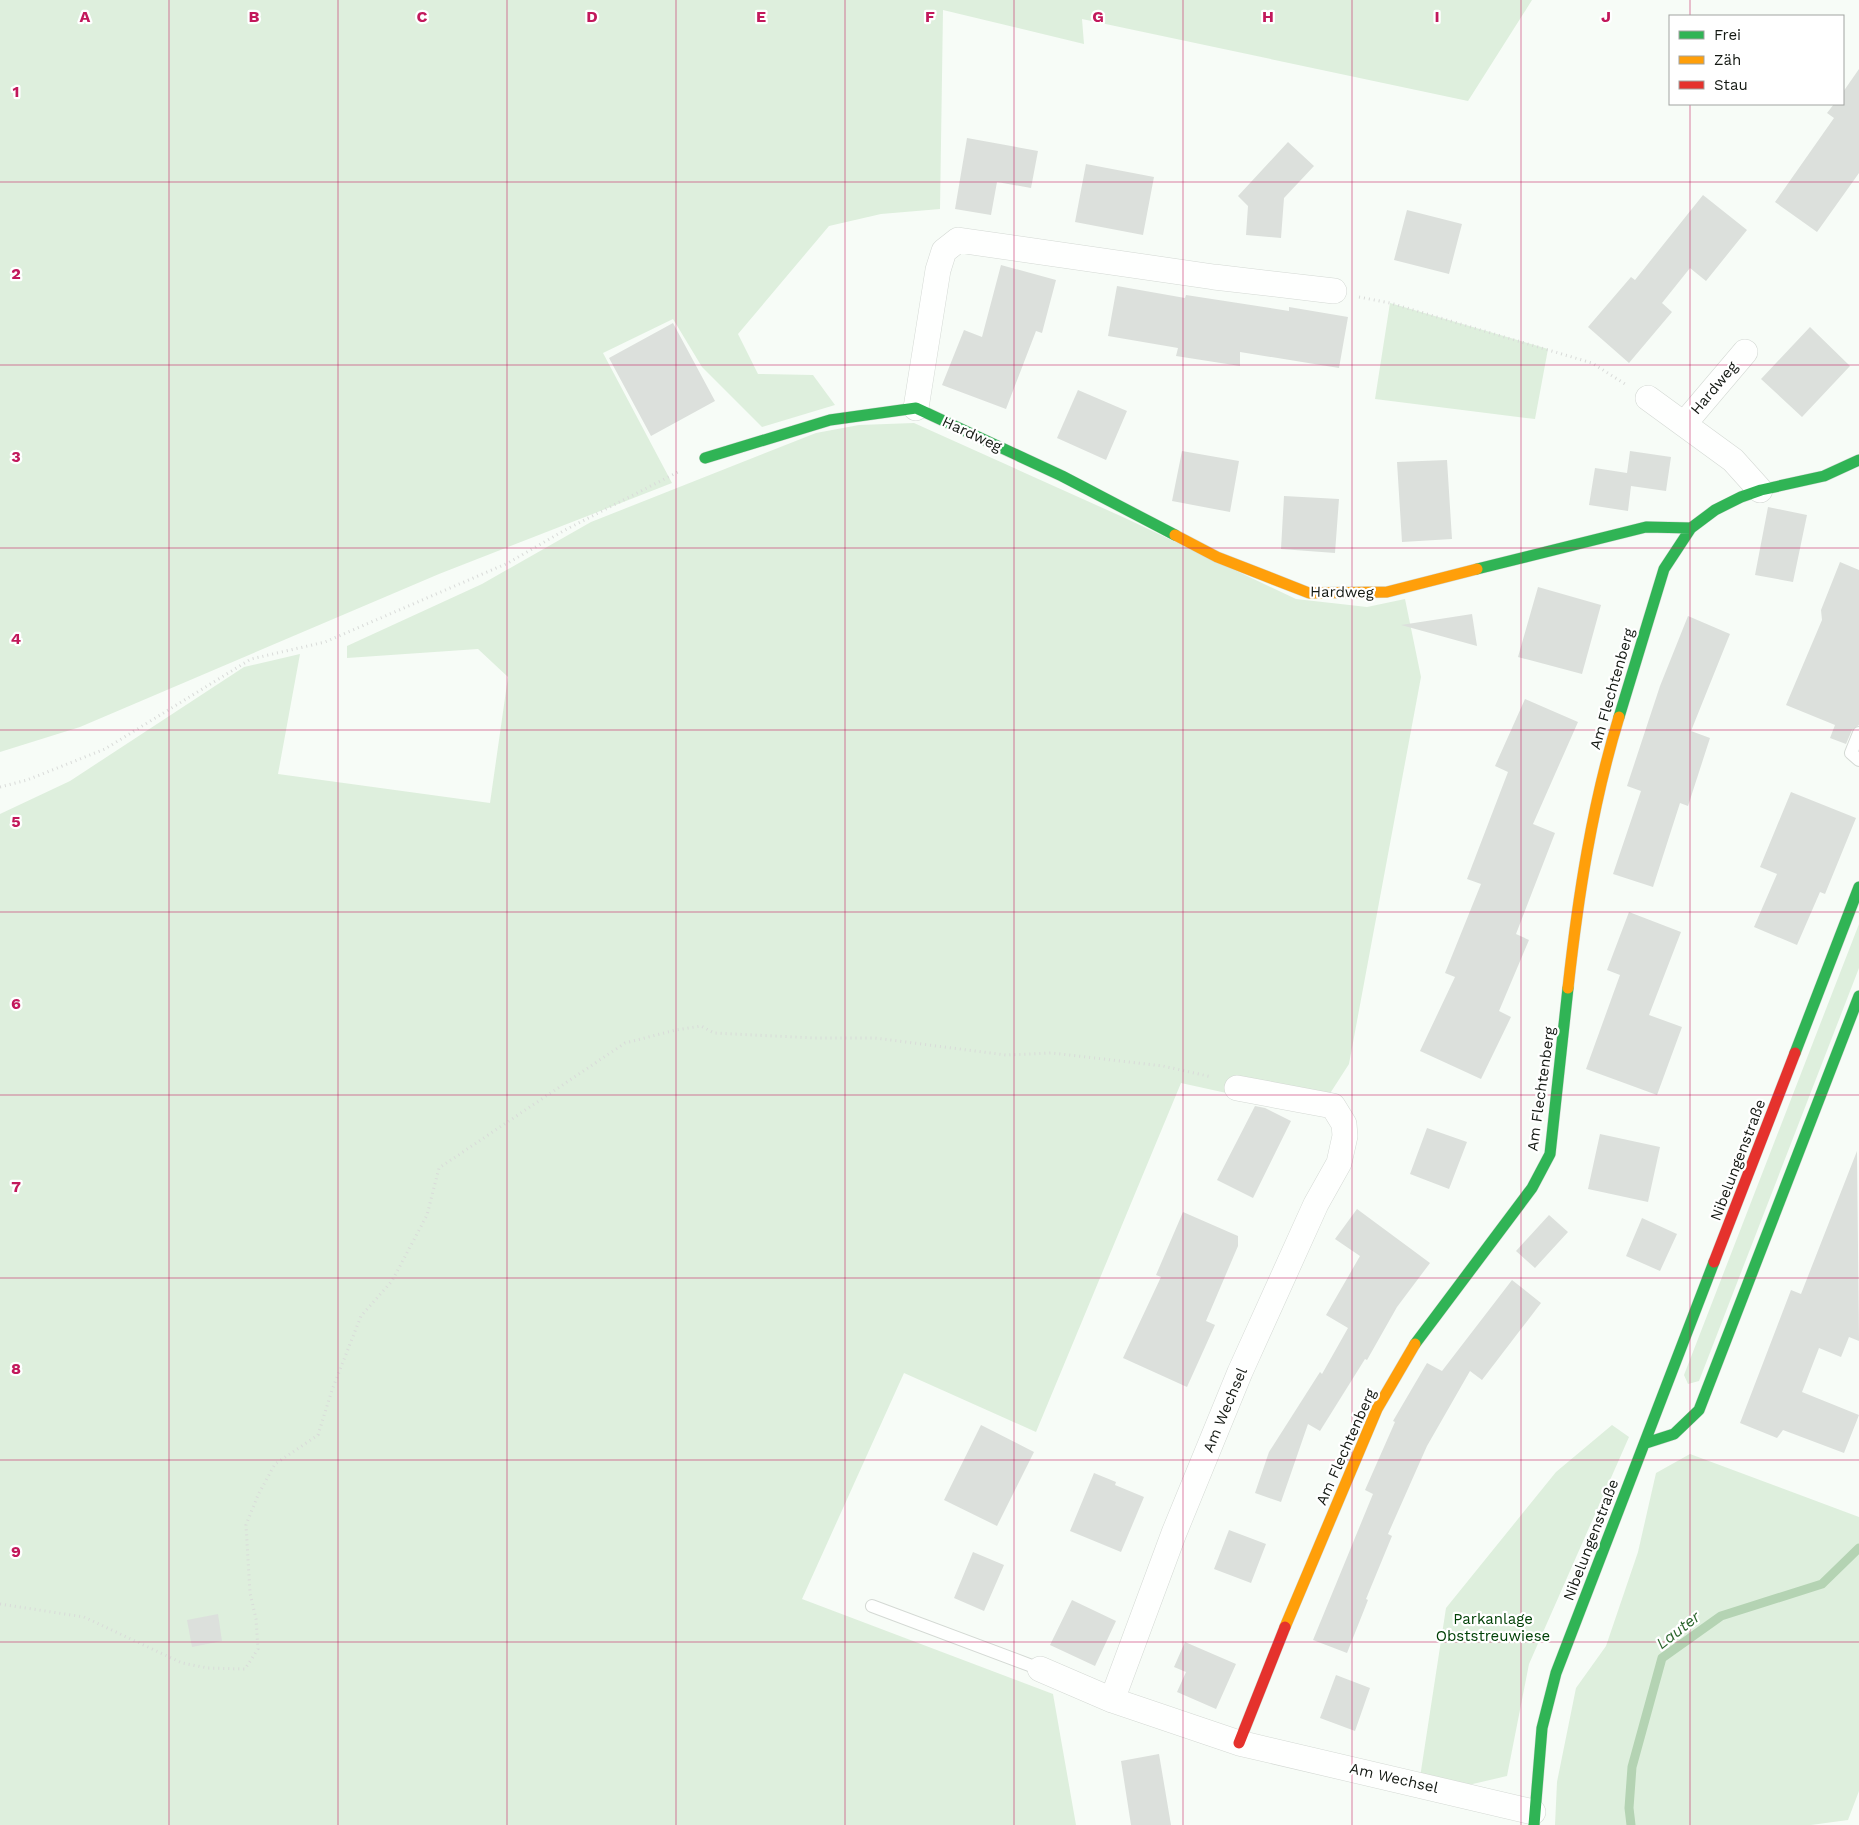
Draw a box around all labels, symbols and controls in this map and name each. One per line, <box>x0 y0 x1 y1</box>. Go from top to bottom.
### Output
text: A <box>80 7 91 26</box>
text: B <box>249 7 260 26</box>
text: C <box>417 7 428 26</box>
text: D <box>586 7 598 26</box>
text: E <box>756 7 766 26</box>
text: F <box>925 7 935 26</box>
text: G <box>1092 7 1104 26</box>
text: H <box>1262 7 1274 26</box>
text: I <box>1434 7 1440 26</box>
text: J <box>1601 7 1611 26</box>
legend <box>1669 15 1844 105</box>
text: Frei <box>1714 26 1741 44</box>
text: Zäh <box>1714 51 1741 69</box>
text: Stau <box>1714 76 1748 94</box>
text: 1 <box>13 82 19 101</box>
text: 2 <box>11 264 21 283</box>
street label: Hardweg <box>1687 358 1741 418</box>
street label: Hardweg <box>939 412 1005 456</box>
text: 3 <box>11 447 21 466</box>
street label: Hardweg <box>1310 582 1374 602</box>
street label: Am Flechtenberg <box>1586 626 1638 752</box>
text: 4 <box>11 629 21 648</box>
text: 5 <box>11 812 21 831</box>
text: 6 <box>11 994 21 1013</box>
street label: Am Flechtenberg <box>1523 1026 1559 1152</box>
street label: Nibelungenstraße <box>1707 1097 1769 1223</box>
text: 7 <box>11 1177 21 1196</box>
text: 8 <box>11 1359 21 1378</box>
street label: Am Wechsel <box>1199 1365 1251 1455</box>
street label: Am Flechtenberg <box>1312 1386 1380 1508</box>
street label: Nibelungenstraße <box>1560 1477 1622 1603</box>
text: 9 <box>11 1542 21 1561</box>
water label: Lauter <box>1652 1607 1704 1653</box>
park label: Parkanlage Obststreuwiese <box>1436 1610 1550 1645</box>
street label: Am Wechsel <box>1348 1759 1440 1797</box>

